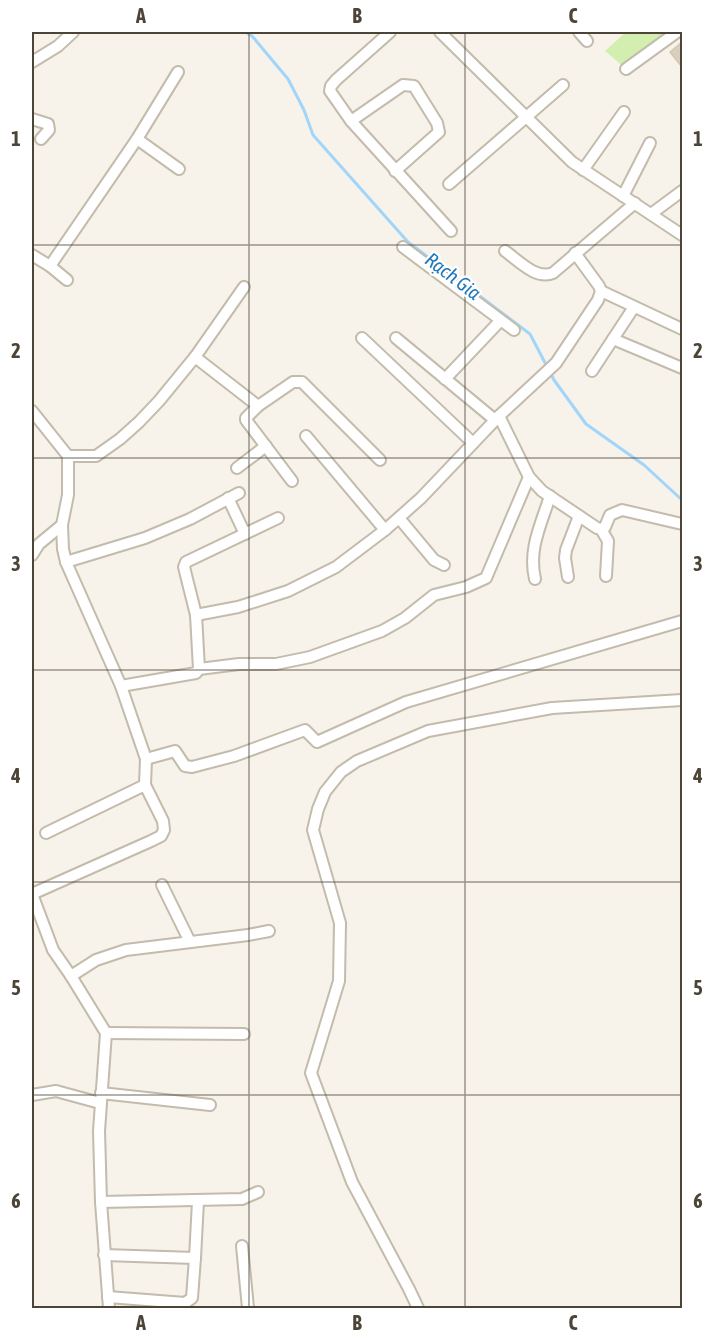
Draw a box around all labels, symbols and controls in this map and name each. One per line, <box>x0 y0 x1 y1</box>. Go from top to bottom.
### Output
text: A <box>135 4 146 27</box>
text: B <box>352 4 362 27</box>
text: C <box>569 4 578 27</box>
text: 1 <box>11 127 21 150</box>
text: 1 <box>693 127 703 150</box>
water label: Rạch Gia <box>421 247 486 304</box>
text: 2 <box>11 339 21 362</box>
text: 2 <box>693 339 703 362</box>
text: 3 <box>11 552 21 575</box>
text: 3 <box>693 552 703 575</box>
text: 4 <box>10 764 21 787</box>
text: 4 <box>692 764 703 787</box>
text: 5 <box>11 976 21 999</box>
text: 5 <box>693 976 703 999</box>
text: 6 <box>11 1189 21 1212</box>
text: 6 <box>693 1189 703 1212</box>
text: A <box>135 1311 146 1334</box>
text: B <box>352 1311 362 1334</box>
text: C <box>569 1311 578 1334</box>

